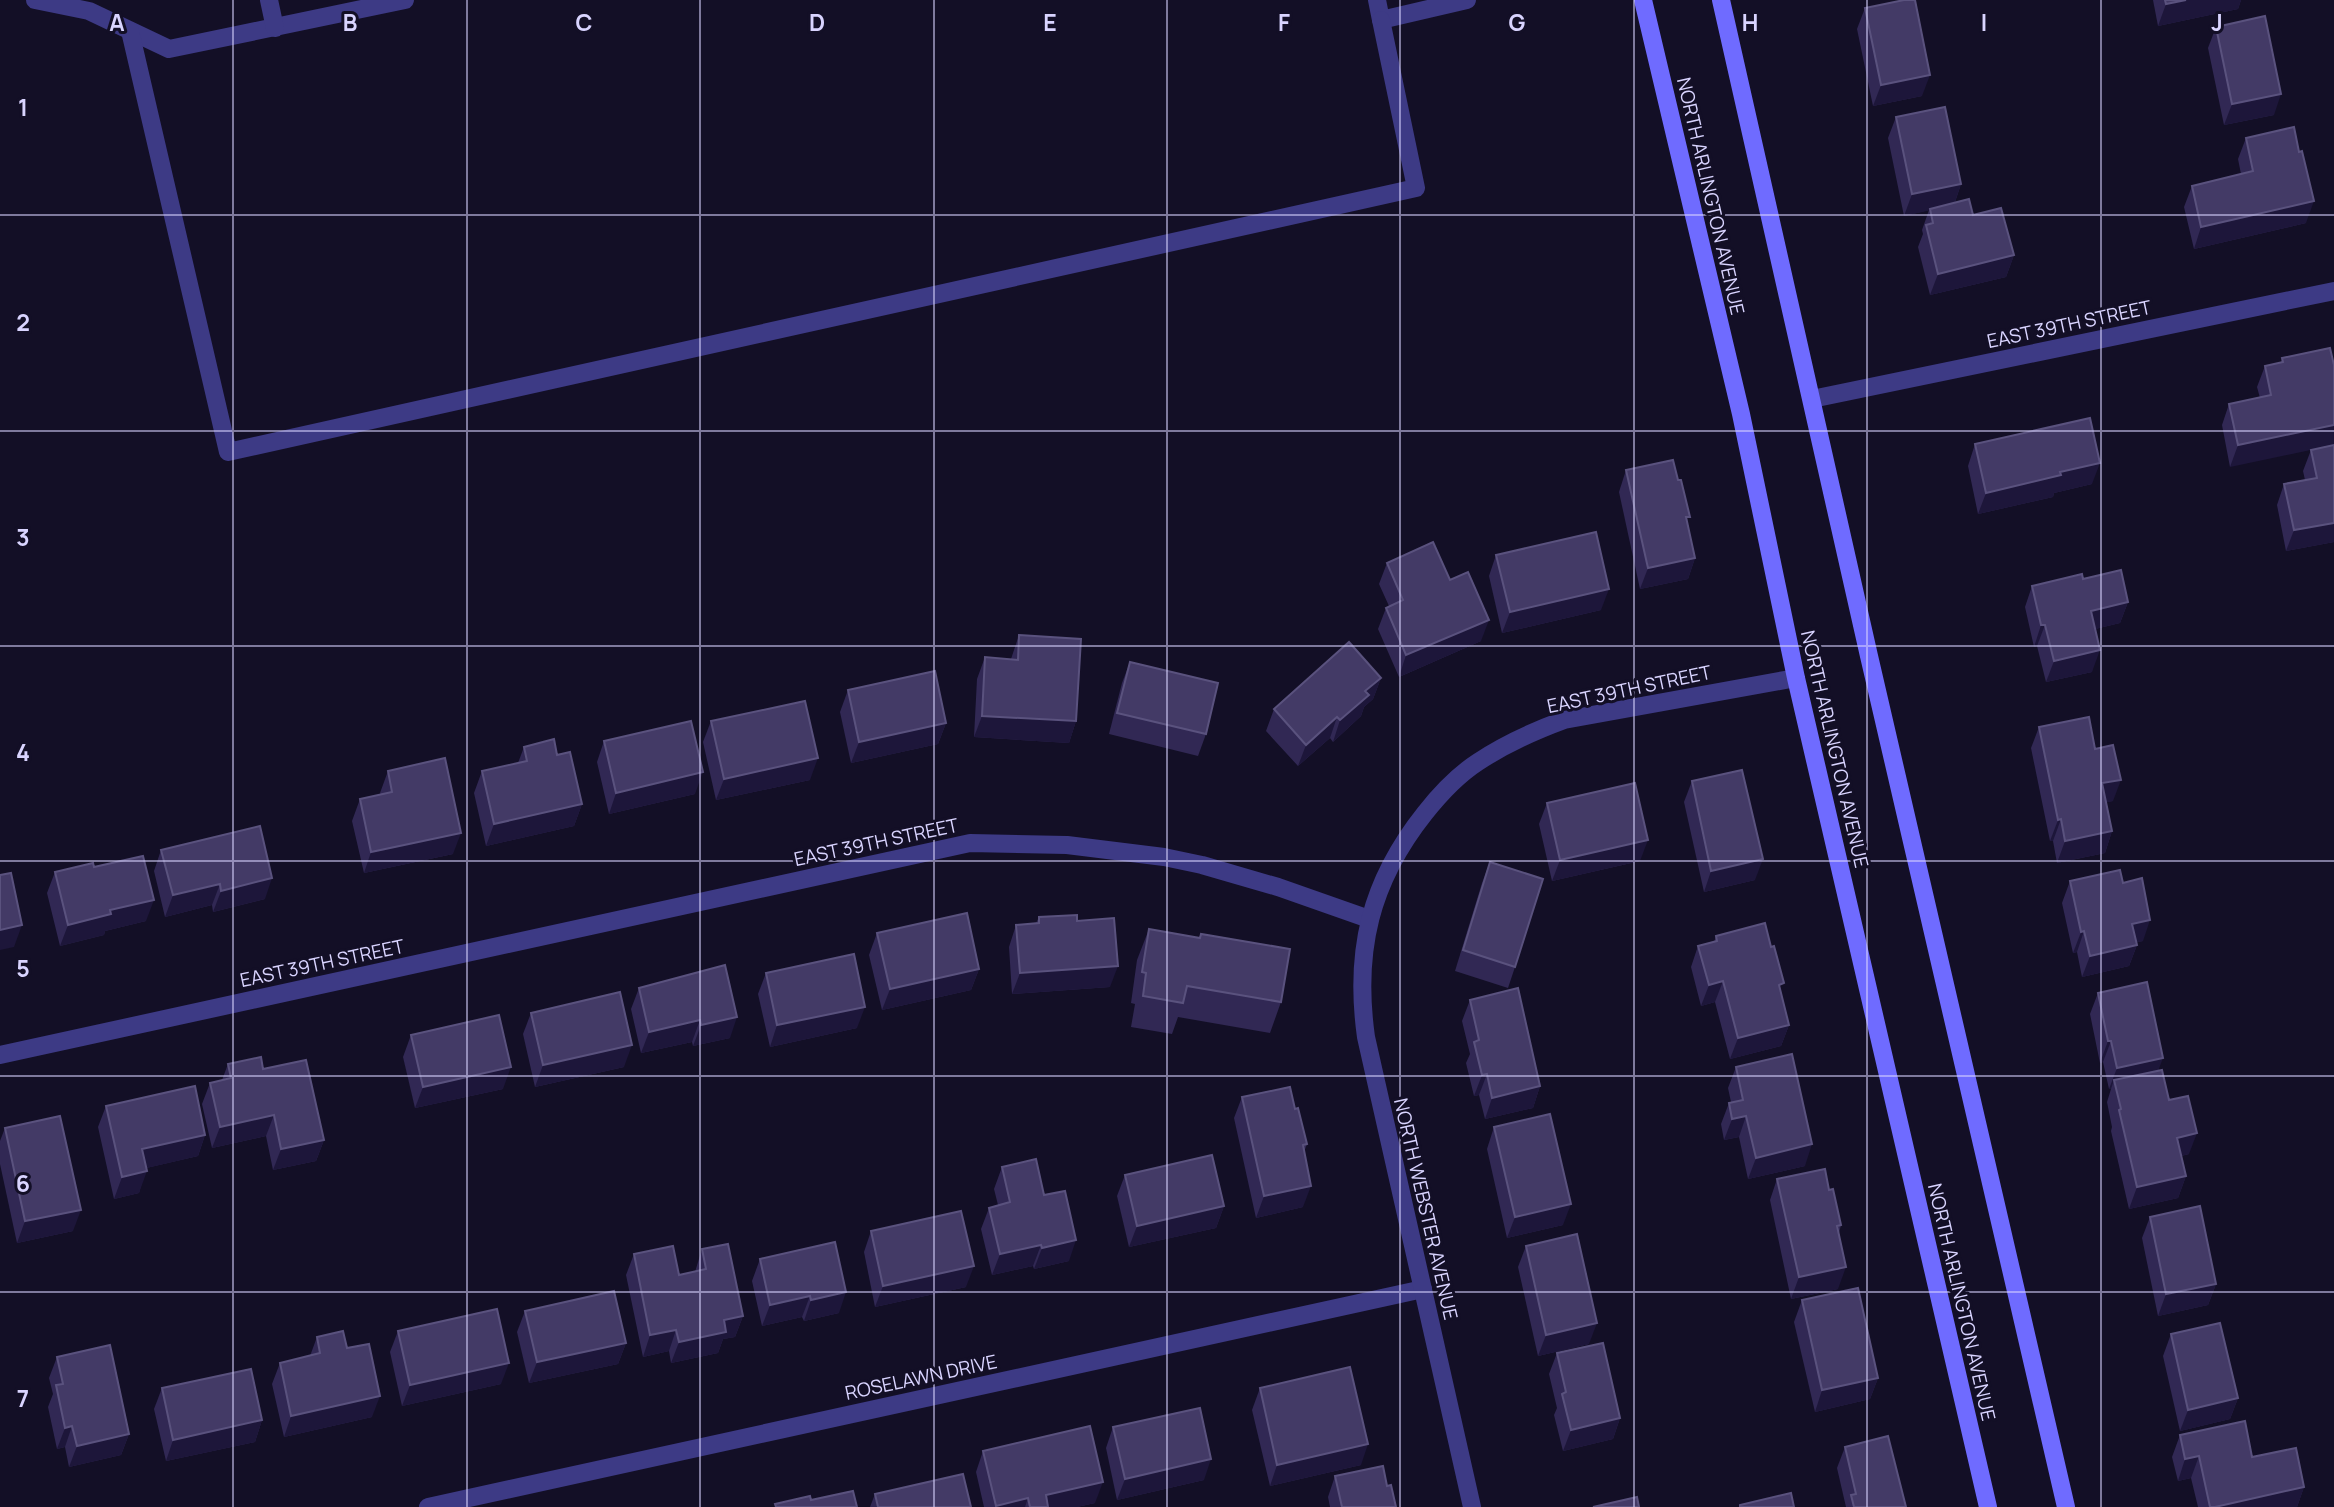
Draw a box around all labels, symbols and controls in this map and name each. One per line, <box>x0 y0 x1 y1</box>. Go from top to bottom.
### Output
text: A <box>109 6 125 38</box>
text: B <box>343 6 357 38</box>
text: C <box>576 6 593 38</box>
text: D <box>809 6 825 38</box>
text: E <box>1043 6 1057 38</box>
text: F <box>1278 6 1290 38</box>
text: G <box>1509 6 1526 38</box>
text: H <box>1742 6 1758 38</box>
text: I <box>1981 6 1987 38</box>
text: J <box>2211 6 2223 38</box>
street label: NORTH ARLINGTON AVENUE <box>1671 75 1751 317</box>
text: 1 <box>18 91 28 123</box>
street label: EAST 39TH STREET <box>1985 294 2154 354</box>
text: 2 <box>16 306 30 338</box>
text: 3 <box>16 521 30 553</box>
street label: NORTH ARLINGTON AVENUE <box>1795 628 1875 870</box>
street label: EAST 39TH STREET <box>1545 659 1714 719</box>
text: 4 <box>16 736 30 768</box>
street label: EAST 39TH STREET <box>792 812 961 872</box>
street label: EAST 39TH STREET <box>238 933 407 993</box>
text: 5 <box>16 952 30 984</box>
street label: NORTH WEBSTER AVENUE <box>1388 1095 1464 1323</box>
text: 6 <box>16 1167 30 1199</box>
street label: NORTH ARLINGTON AVENUE <box>1922 1181 2002 1423</box>
street label: ROSELAWN DRIVE <box>843 1348 999 1406</box>
text: 7 <box>17 1382 29 1414</box>

